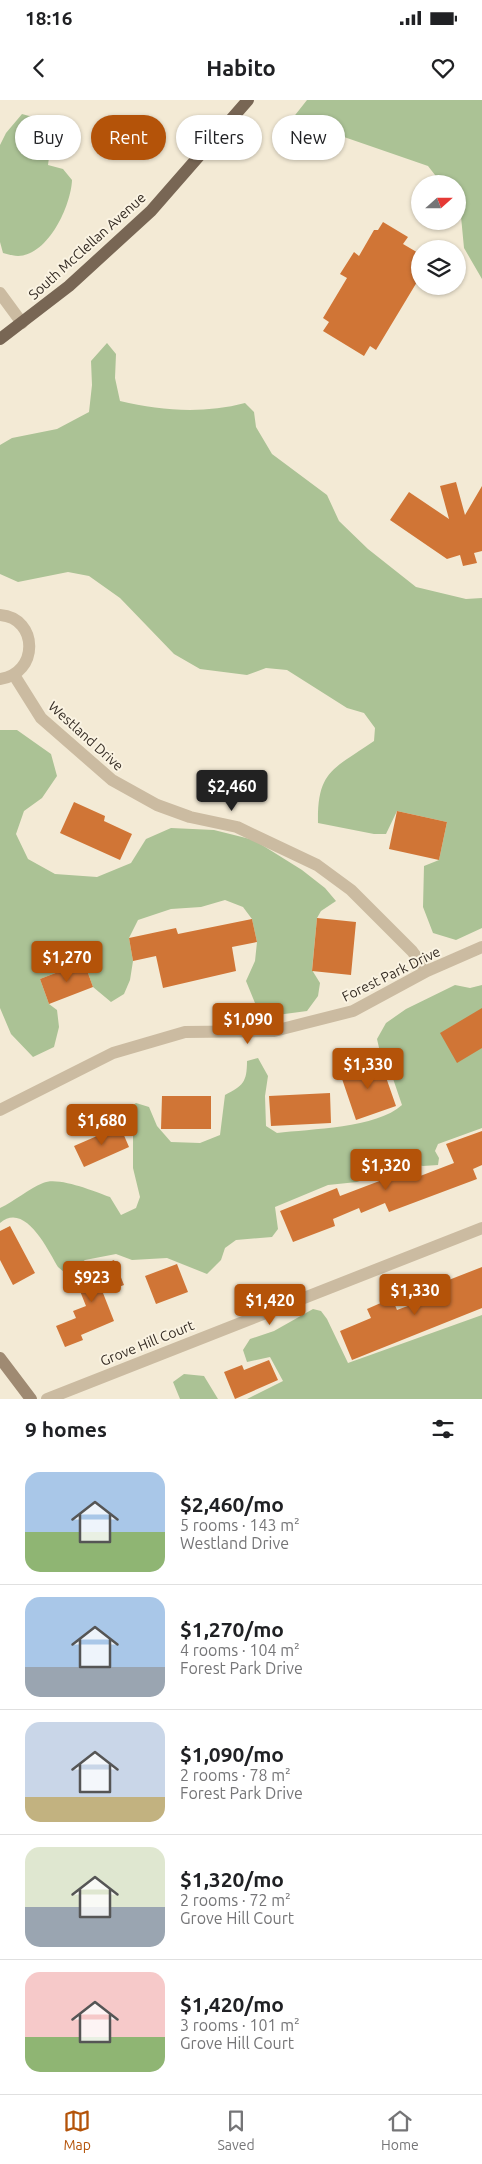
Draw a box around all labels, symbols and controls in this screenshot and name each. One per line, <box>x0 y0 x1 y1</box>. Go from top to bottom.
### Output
text: 18:16 <box>25 7 73 29</box>
icon: back <box>25 54 53 82</box>
icon: heart <box>429 54 457 82</box>
text: Habito <box>206 55 276 80</box>
chip: Buy <box>15 115 81 160</box>
chip: Rent <box>91 115 166 160</box>
chip: Filters <box>176 115 262 160</box>
chip: New <box>272 115 345 160</box>
north arrow <box>411 175 466 230</box>
map controls <box>411 175 466 295</box>
street label: South McClellan Avenue <box>25 189 149 303</box>
button: layers <box>411 240 466 295</box>
street label: Westland Drive <box>45 698 127 774</box>
pin: $2,460 <box>191 770 273 812</box>
text: $2,460 <box>207 777 257 795</box>
pin: $1,270 <box>26 940 108 983</box>
street label: Forest Park Drive <box>339 943 443 1005</box>
text: $1,270 <box>42 948 92 966</box>
pin: $1,090 <box>207 1002 289 1045</box>
text: $1,090 <box>223 1010 273 1028</box>
pin: $1,330 <box>327 1048 409 1090</box>
text: $1,330 <box>343 1055 393 1073</box>
pin: $1,680 <box>61 1104 143 1146</box>
text: $1,680 <box>77 1111 127 1129</box>
pin: $1,320 <box>345 1148 427 1191</box>
text: $1,320 <box>361 1156 411 1174</box>
pin: $923 <box>62 1260 122 1303</box>
text: $923 <box>74 1268 110 1286</box>
pin: $1,330 <box>374 1274 456 1316</box>
text: $1,330 <box>390 1281 440 1299</box>
pin: $1,420 <box>229 1284 311 1326</box>
text: $1,420 <box>245 1291 295 1309</box>
street label: Grove Hill Court <box>98 1317 197 1369</box>
icon: filters <box>429 1415 457 1443</box>
text: 9 homes <box>25 1417 107 1441</box>
icon: home <box>65 1492 125 1552</box>
text: $2,460/mo <box>180 1492 284 1516</box>
text: 5 rooms · 143 m² <box>180 1516 300 1534</box>
text: Westland Drive <box>180 1534 289 1552</box>
icon: home <box>65 1617 125 1677</box>
text: $1,270/mo <box>180 1617 284 1641</box>
text: 4 rooms · 104 m² <box>180 1641 300 1659</box>
text: Forest Park Drive <box>180 1659 303 1677</box>
icon: home <box>65 1742 125 1802</box>
text: $1,090/mo <box>180 1742 284 1766</box>
text: 2 rooms · 78 m² <box>180 1766 291 1784</box>
text: Forest Park Drive <box>180 1784 303 1802</box>
icon: home <box>65 1867 125 1927</box>
text: $1,320/mo <box>180 1867 284 1891</box>
text: 2 rooms · 72 m² <box>180 1891 291 1909</box>
text: Grove Hill Court <box>180 1909 294 1927</box>
icon: home <box>65 1992 125 2052</box>
text: $1,420/mo <box>180 1992 284 2016</box>
text: 3 rooms · 101 m² <box>180 2016 300 2034</box>
text: Grove Hill Court <box>180 2034 294 2052</box>
tab: Map <box>63 2107 91 2153</box>
tab: Saved <box>217 2107 255 2153</box>
tab: Home <box>381 2107 419 2153</box>

